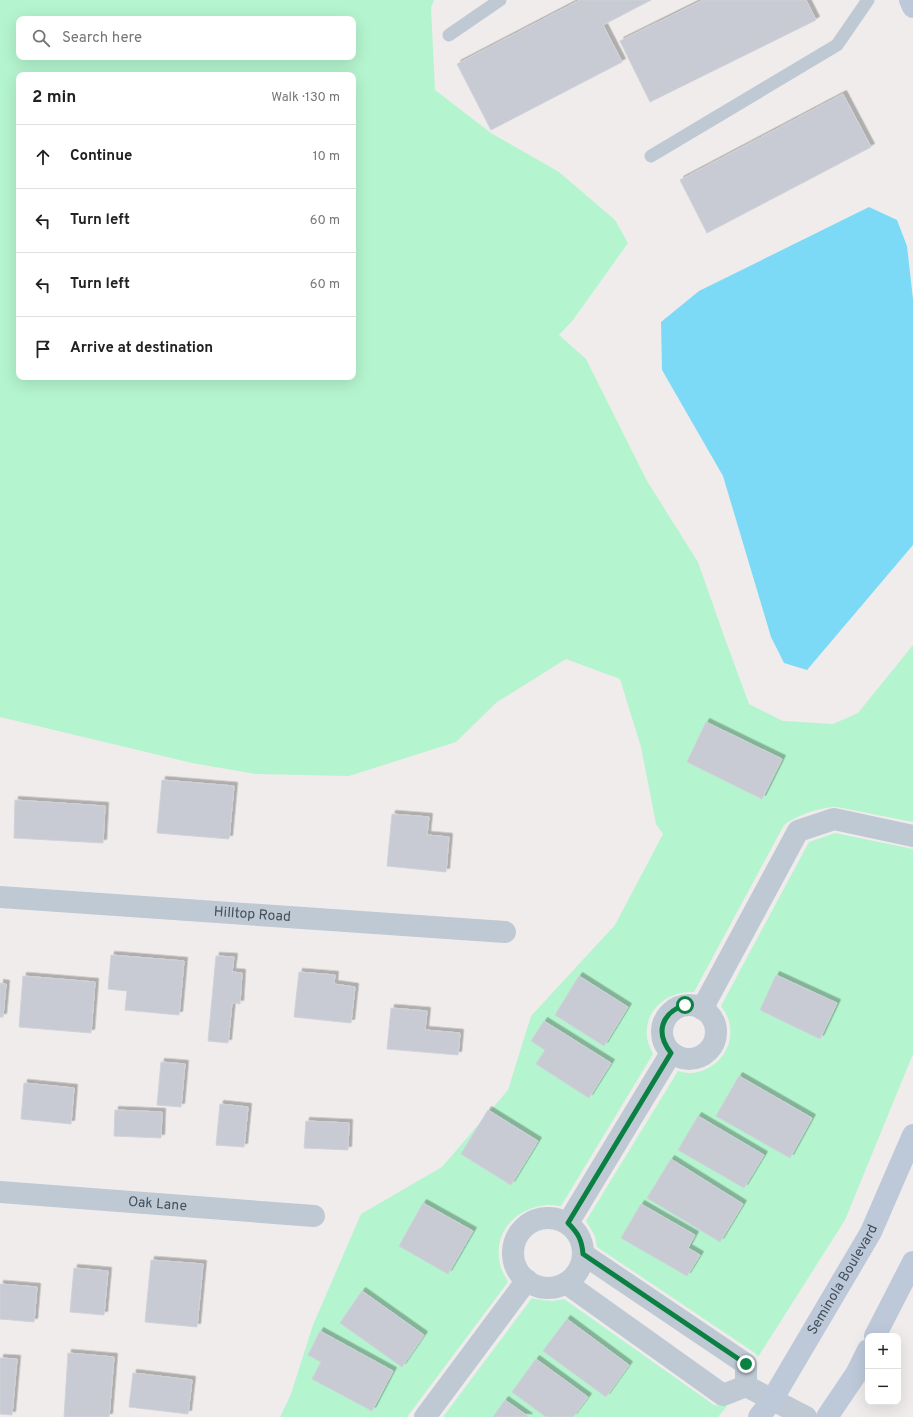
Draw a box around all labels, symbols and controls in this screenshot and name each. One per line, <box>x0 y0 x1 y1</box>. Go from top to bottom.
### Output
search box <box>16 16 356 60</box>
icon: search <box>30 27 52 49</box>
text: Search here <box>62 29 142 48</box>
text: 2 min <box>32 87 76 109</box>
text: Walk · 130 m <box>271 90 340 106</box>
icon: ahead <box>32 146 54 168</box>
text: Continue <box>70 147 132 166</box>
text: 10 m <box>313 149 340 165</box>
icon: left <box>32 210 54 232</box>
text: Turn left <box>70 211 130 230</box>
text: 60 m <box>310 213 340 229</box>
icon: left <box>32 274 54 296</box>
text: Turn left <box>70 275 130 294</box>
text: 60 m <box>310 277 340 293</box>
icon: arrive <box>32 338 54 360</box>
text: Arrive at destination <box>70 339 213 358</box>
street label: Hilltop Road <box>213 903 292 926</box>
route start <box>676 996 694 1014</box>
street label: Oak Lane <box>127 1193 188 1215</box>
street label: Seminola Boulevard <box>804 1222 882 1338</box>
map controls <box>865 1333 901 1405</box>
button: + <box>865 1333 901 1369</box>
route end <box>737 1355 755 1373</box>
button: − <box>865 1369 901 1405</box>

